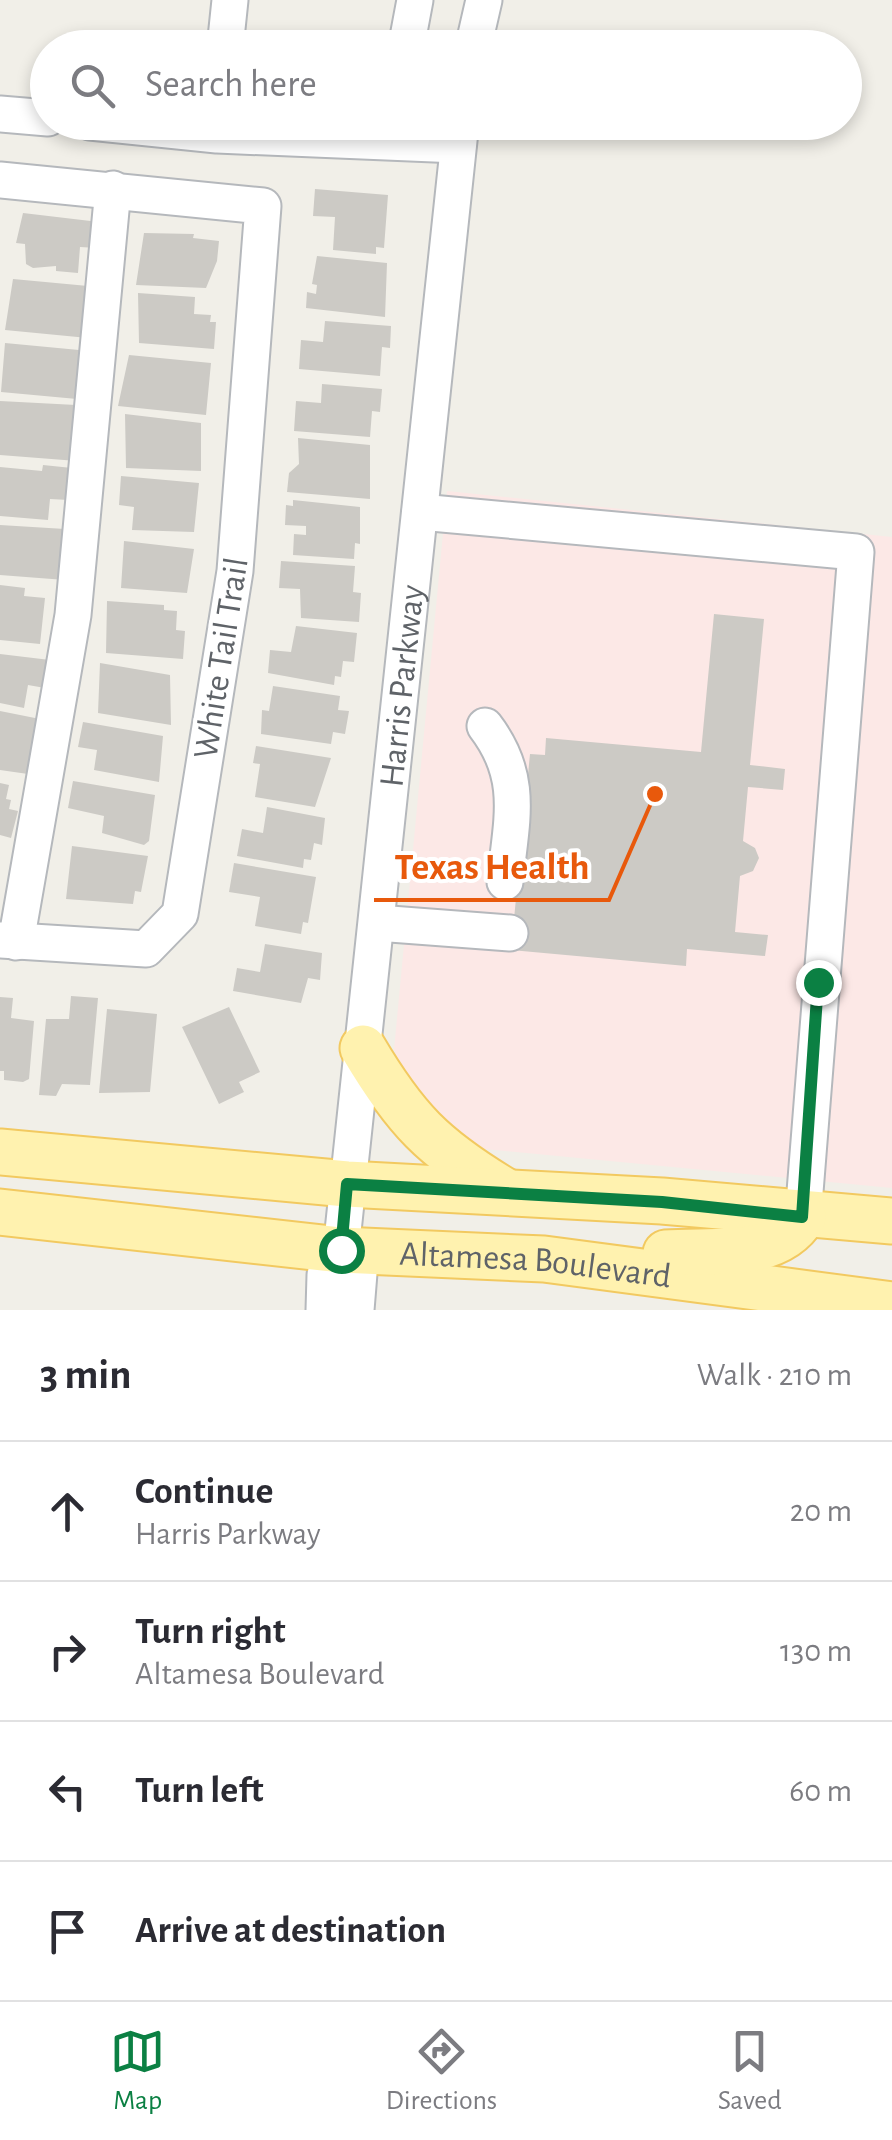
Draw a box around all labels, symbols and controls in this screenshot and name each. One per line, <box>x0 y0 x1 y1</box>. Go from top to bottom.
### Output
search box <box>30 30 862 140</box>
icon: search <box>65 58 120 113</box>
text: Search here <box>145 66 317 104</box>
street label: White Tail Trail <box>188 555 255 761</box>
street label: Harris Parkway <box>374 583 431 789</box>
callout: Texas Health <box>374 832 609 900</box>
text: Texas Health <box>394 849 590 887</box>
route end <box>796 960 842 1006</box>
route start <box>319 1228 365 1274</box>
street label: Altamesa Boulevard <box>399 1237 673 1295</box>
text: 3 min <box>40 1354 132 1396</box>
text: Walk · 210 m <box>697 1359 852 1391</box>
text: Continue <box>135 1473 273 1511</box>
icon: ahead <box>40 1484 95 1539</box>
text: 20 m <box>790 1495 852 1527</box>
text: Harris Parkway <box>135 1518 321 1550</box>
text: Turn right <box>135 1613 285 1651</box>
icon: right <box>40 1624 95 1679</box>
text: 130 m <box>780 1635 852 1667</box>
text: Altamesa Boulevard <box>135 1658 384 1690</box>
icon: left <box>40 1764 95 1819</box>
text: Turn left <box>135 1772 263 1810</box>
text: 60 m <box>789 1775 852 1807</box>
icon: arrive <box>40 1904 95 1959</box>
text: Arrive at destination <box>135 1912 446 1950</box>
tab: Map <box>110 2024 165 2118</box>
tab: Directions <box>386 2024 497 2118</box>
tab: Saved <box>718 2024 782 2118</box>

